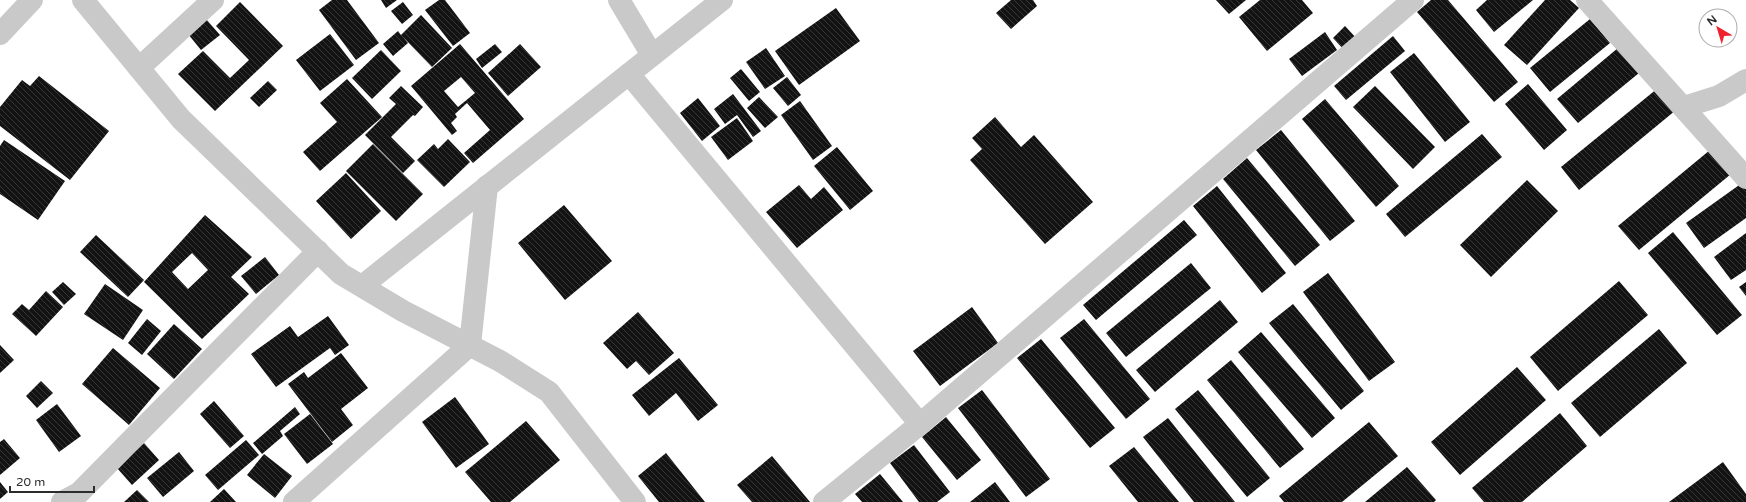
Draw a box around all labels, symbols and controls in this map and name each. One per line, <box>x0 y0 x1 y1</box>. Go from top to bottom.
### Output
north arrow <box>1698 8 1738 48</box>
text: N <box>1705 13 1720 28</box>
scale bar <box>10 468 94 494</box>
text: 20 m <box>16 475 45 489</box>

